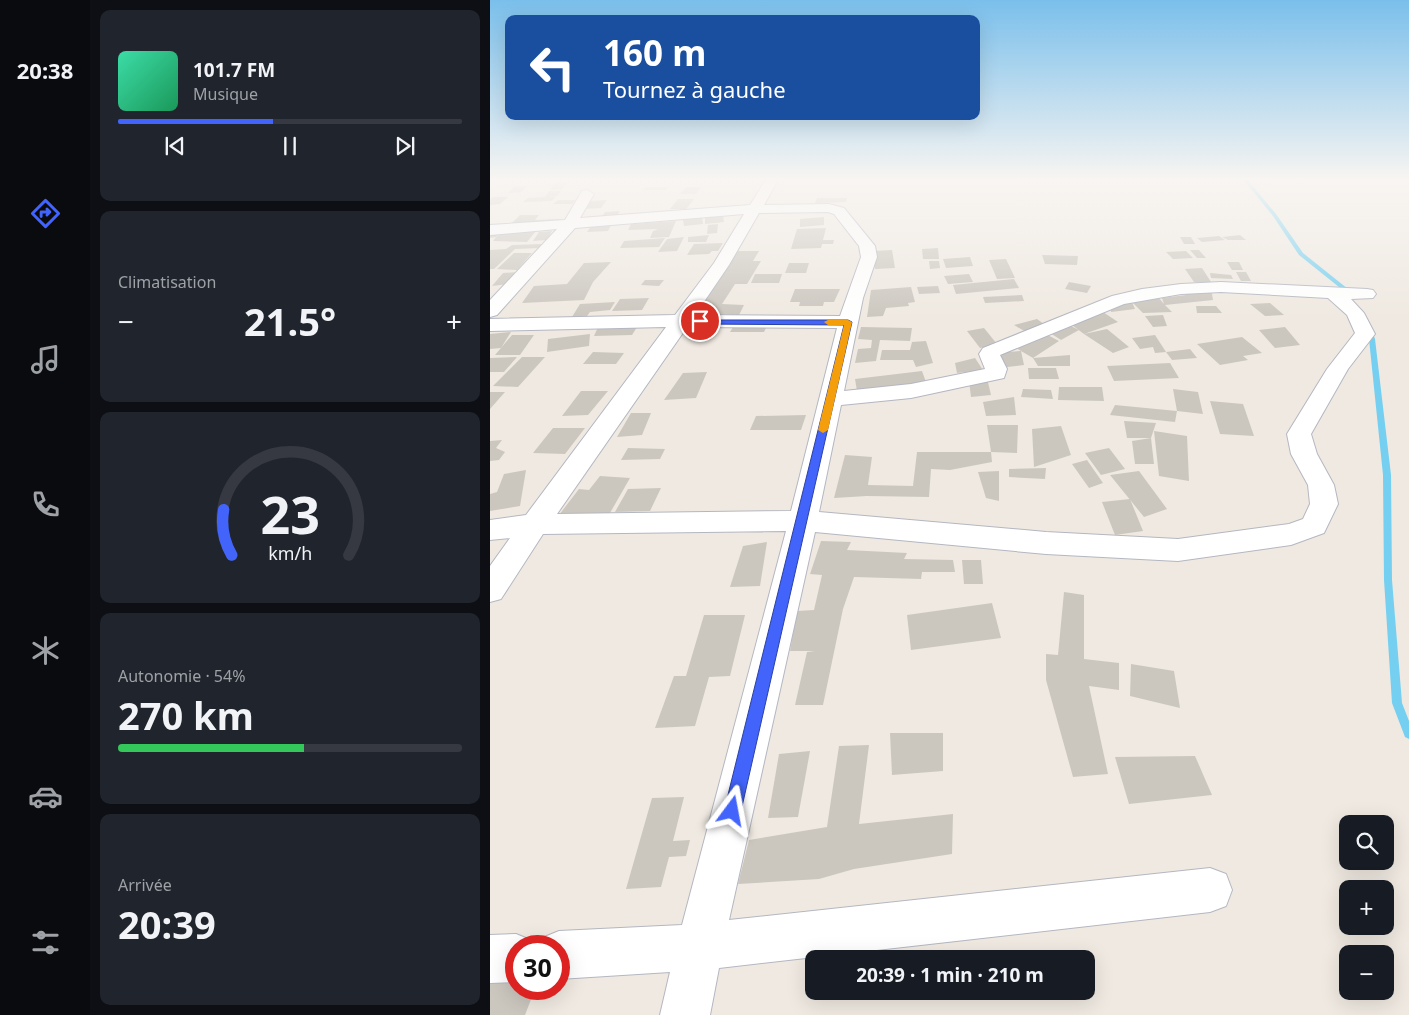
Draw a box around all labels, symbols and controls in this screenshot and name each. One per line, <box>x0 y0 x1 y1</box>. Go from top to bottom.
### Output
text: 160 m <box>603 29 706 76</box>
icon: left <box>520 35 585 100</box>
text: 20:38 <box>17 55 73 85</box>
text: 101.7 FM <box>193 57 275 83</box>
text: Tournez à gauche <box>603 74 786 104</box>
text: Musique <box>193 83 258 105</box>
icon: previous <box>161 132 189 160</box>
icon: pause <box>276 132 304 160</box>
icon: next <box>391 132 419 160</box>
icon: directions <box>28 196 63 231</box>
text: Climatisation <box>118 271 216 293</box>
text: 21.5° <box>244 295 336 347</box>
pin <box>679 300 721 342</box>
text: − <box>118 302 134 340</box>
text: + <box>446 302 462 340</box>
icon: arrive <box>686 307 714 335</box>
icon: music <box>28 342 63 377</box>
text: 23 <box>260 478 320 549</box>
icon: phone <box>28 487 63 522</box>
text: km/h <box>268 541 312 565</box>
icon: climate <box>28 633 63 668</box>
text: Autonomie · 54% <box>118 665 245 687</box>
text: 270 km <box>118 689 254 741</box>
icon: car <box>28 779 63 814</box>
position arrow <box>705 784 757 836</box>
map controls <box>1339 815 1394 1000</box>
button: search <box>1339 815 1394 870</box>
text: Arrivée <box>118 874 172 896</box>
button: + <box>1339 880 1394 935</box>
text: 20:39 <box>118 898 216 950</box>
icon: filters <box>28 925 63 960</box>
speed limit sign: 30 <box>505 935 570 1000</box>
button: − <box>1339 945 1394 1000</box>
text: 20:39 · 1 min · 210 m <box>856 962 1044 988</box>

